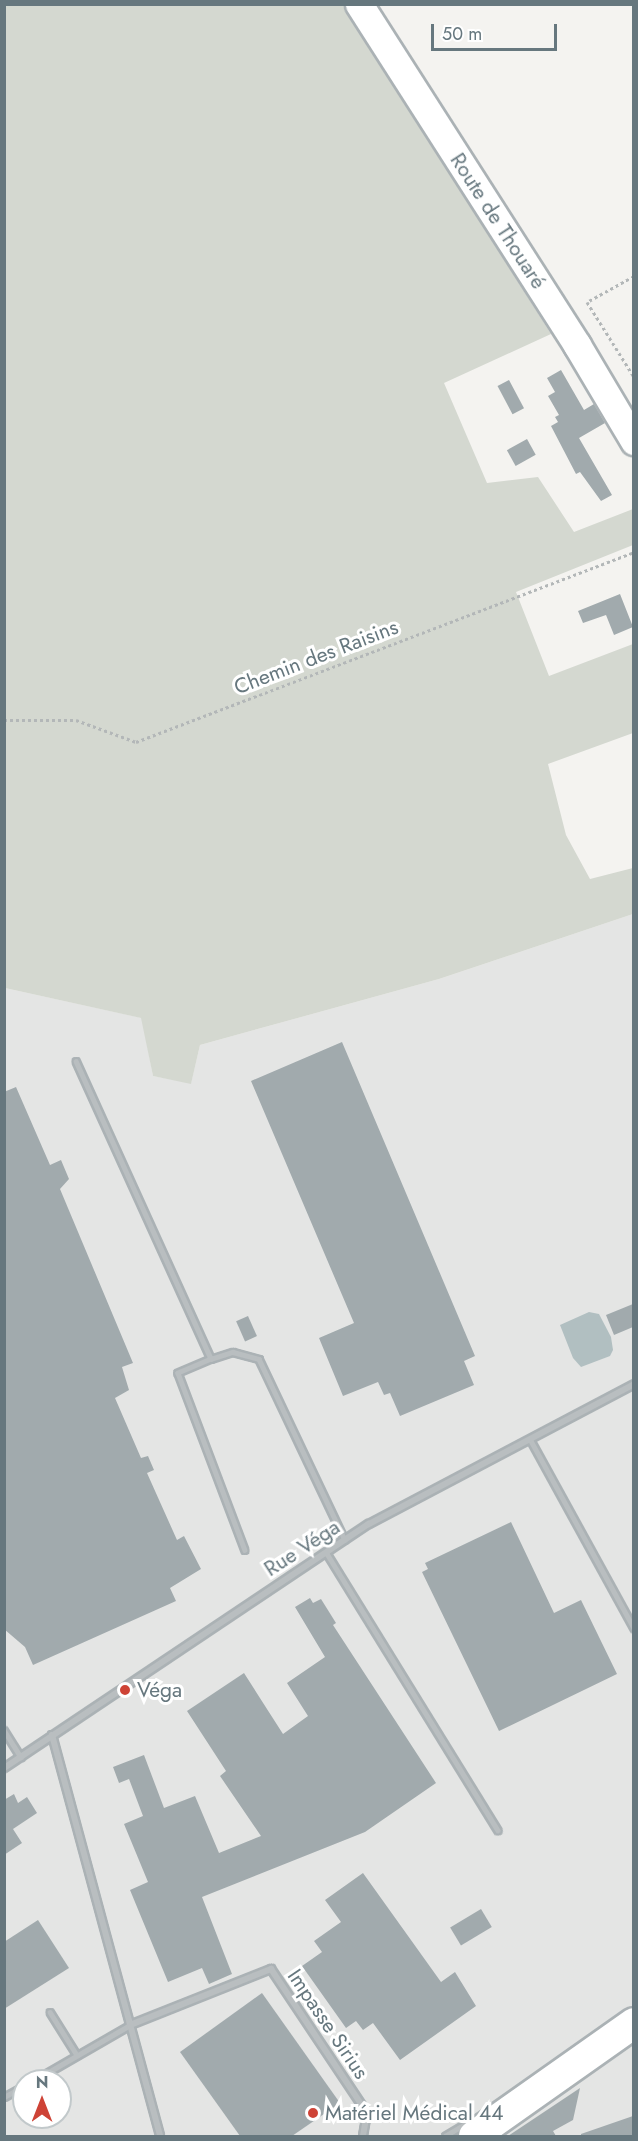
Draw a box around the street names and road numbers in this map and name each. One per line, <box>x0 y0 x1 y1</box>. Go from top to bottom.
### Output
street label: Route de Thouaré <box>445 148 551 294</box>
street label: Chemin des Raisins <box>230 614 402 700</box>
street label: Rue Véga <box>260 1514 344 1582</box>
street label: Impasse Sirius <box>282 1964 374 2084</box>

